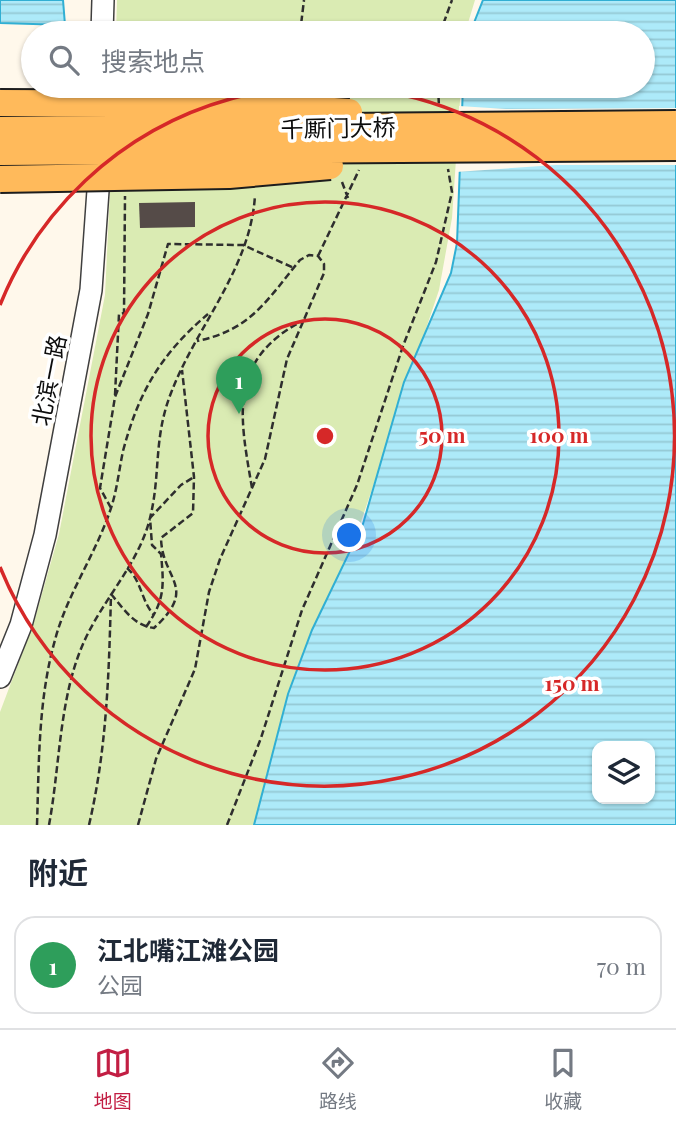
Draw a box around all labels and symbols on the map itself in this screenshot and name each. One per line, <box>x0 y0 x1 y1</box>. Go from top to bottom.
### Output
street label: 千厮门大桥 <box>280 110 396 144</box>
street label: 北滨一路 <box>24 332 72 428</box>
pin: 1 <box>216 356 262 414</box>
text: 50 m <box>418 420 466 448</box>
text: 100 m <box>529 420 589 448</box>
centre of rings <box>313 424 337 448</box>
your location <box>332 518 366 552</box>
text: 150 m <box>545 668 599 696</box>

